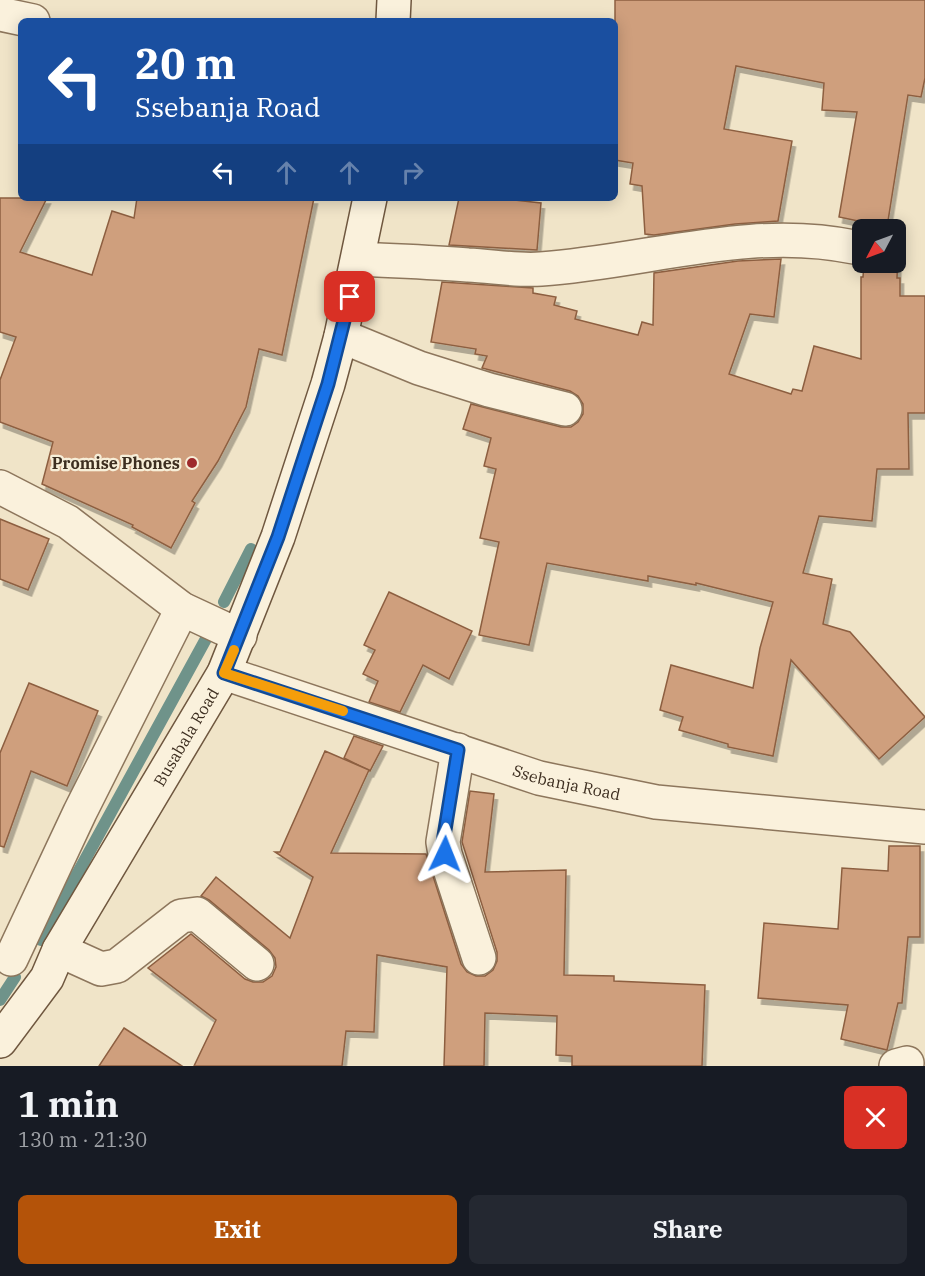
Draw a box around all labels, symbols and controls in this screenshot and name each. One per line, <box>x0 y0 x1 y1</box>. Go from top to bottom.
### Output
text: 20 m <box>135 36 236 91</box>
icon: left <box>36 42 114 120</box>
text: Ssebanja Road <box>135 89 321 124</box>
icon: left <box>207 156 240 189</box>
icon: ahead <box>270 156 303 189</box>
icon: ahead <box>333 156 366 189</box>
icon: right <box>396 156 429 189</box>
north arrow <box>852 219 906 273</box>
map controls <box>852 219 906 273</box>
pin <box>324 271 375 322</box>
icon: arrive <box>333 280 366 313</box>
place label: Promise Phones <box>52 453 180 473</box>
marker: Promise Phones <box>185 456 199 470</box>
street label: Busabala Road <box>149 684 223 790</box>
street label: Ssebanja Road <box>510 760 623 805</box>
position arrow <box>413 822 477 886</box>
text: 1 min <box>18 1080 119 1127</box>
button: close <box>844 1086 907 1149</box>
text: 130 m · 21:30 <box>18 1126 147 1153</box>
button: Exit <box>18 1195 457 1264</box>
button: Share <box>469 1195 907 1264</box>

